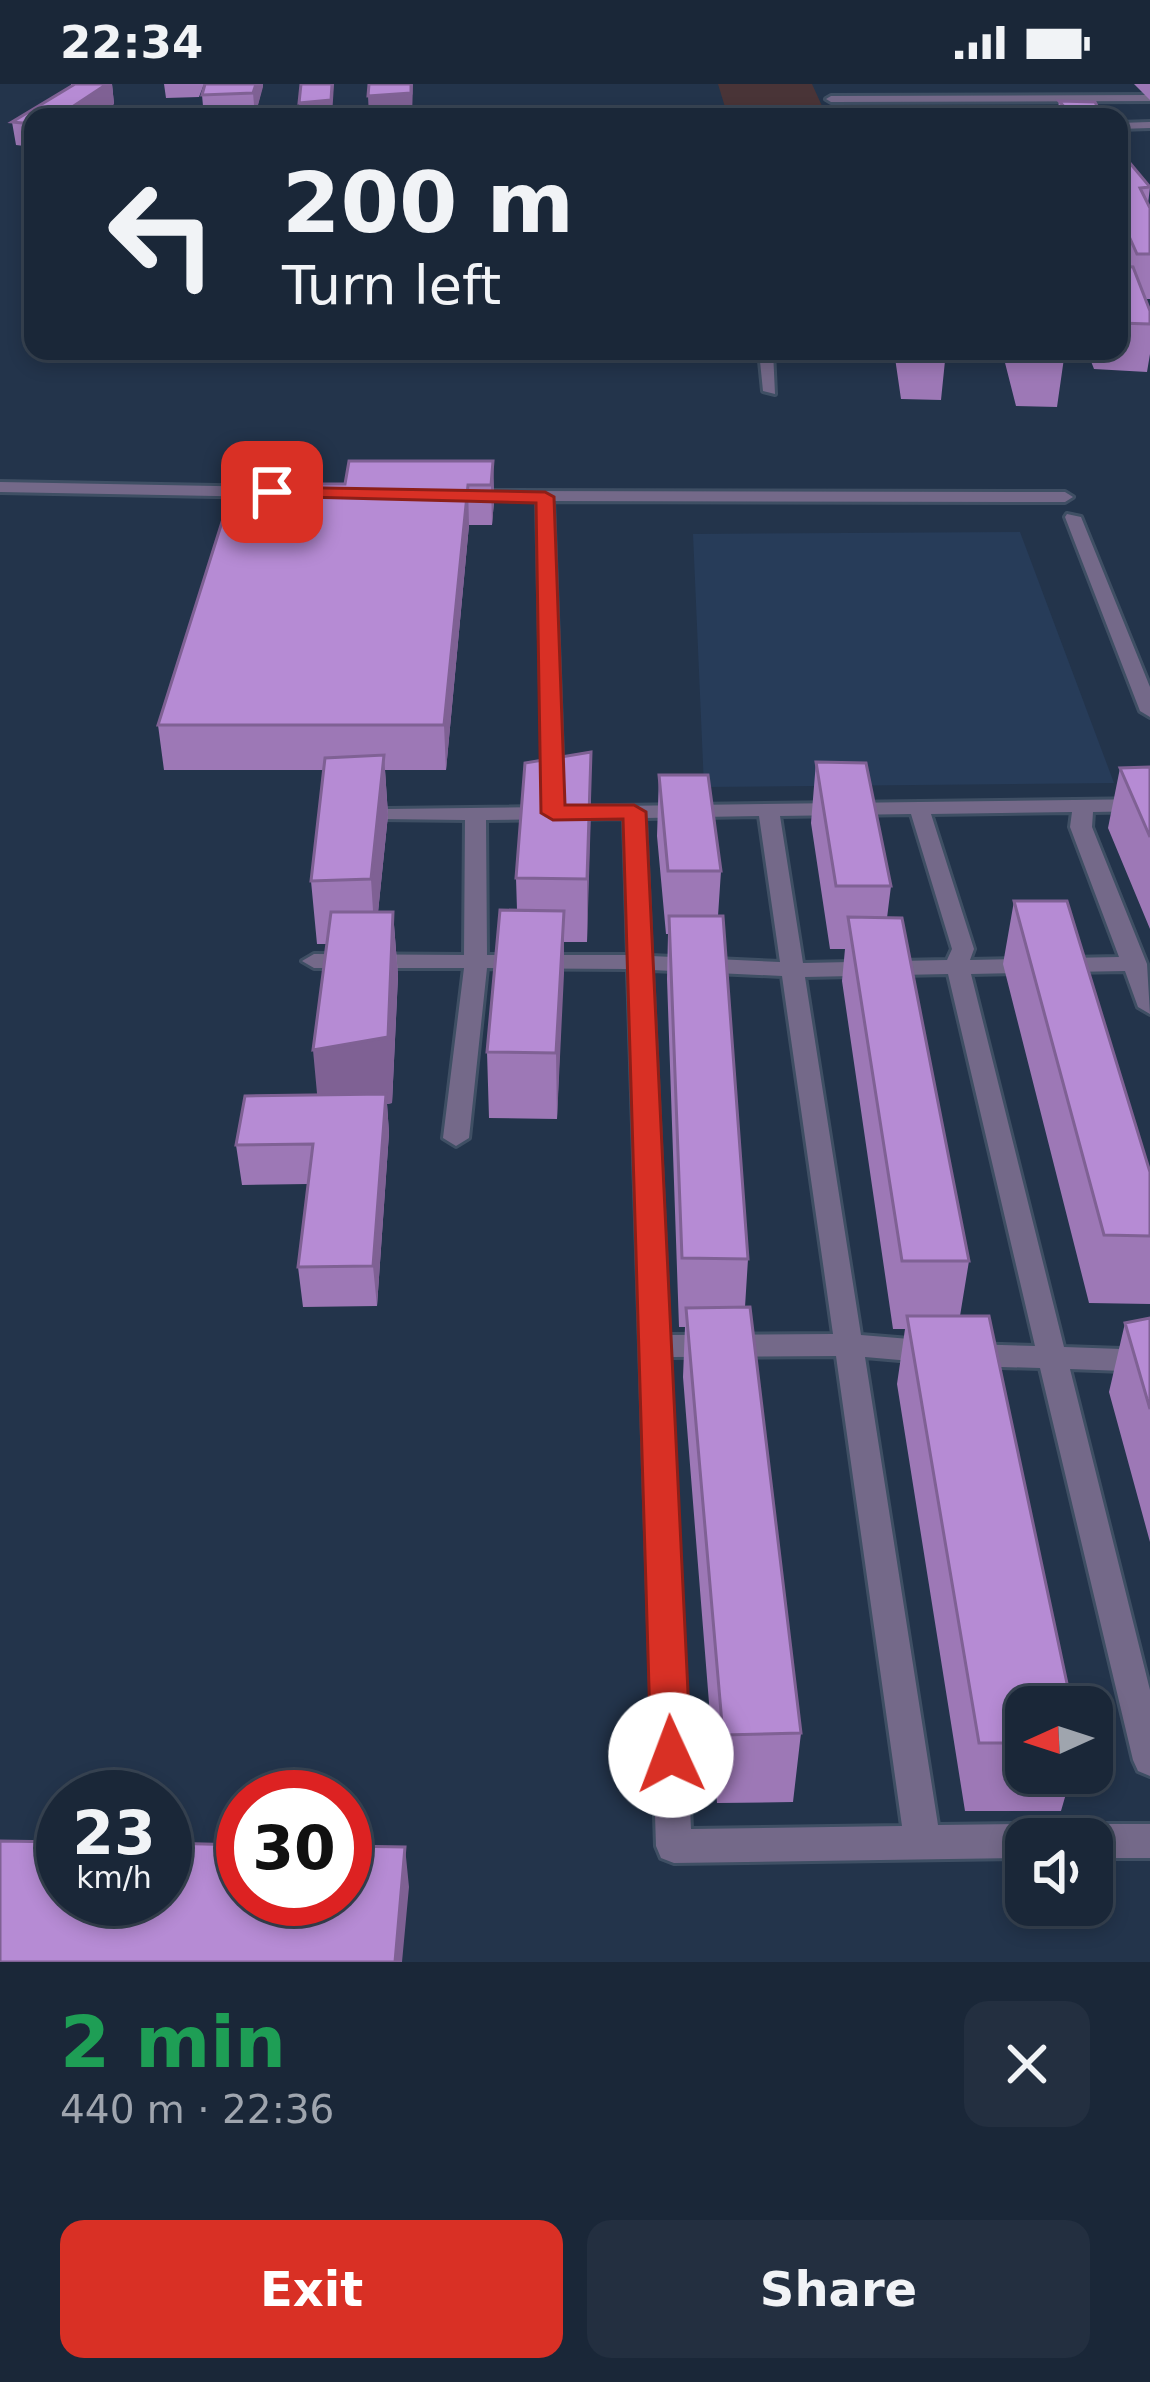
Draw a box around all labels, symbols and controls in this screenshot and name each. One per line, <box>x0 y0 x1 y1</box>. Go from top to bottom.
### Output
text: 22:34 <box>60 16 203 69</box>
text: 200 m <box>282 154 574 252</box>
icon: left <box>84 156 240 312</box>
text: Turn left <box>282 254 501 317</box>
pin <box>221 441 323 543</box>
icon: arrive <box>239 459 305 525</box>
north arrow <box>1005 1686 1113 1794</box>
map controls <box>1005 1686 1113 1926</box>
position arrow <box>608 1692 734 1818</box>
speed limit sign: 30 <box>216 1770 372 1926</box>
text: 23 <box>72 1798 156 1868</box>
button: sound <box>1005 1818 1113 1926</box>
text: km/h <box>76 1860 152 1895</box>
text: 2 min <box>60 2000 286 2084</box>
button: close <box>964 2001 1090 2127</box>
text: 440 m · 22:36 <box>60 2087 334 2132</box>
button: Exit <box>60 2220 563 2358</box>
button: Share <box>587 2220 1090 2358</box>

